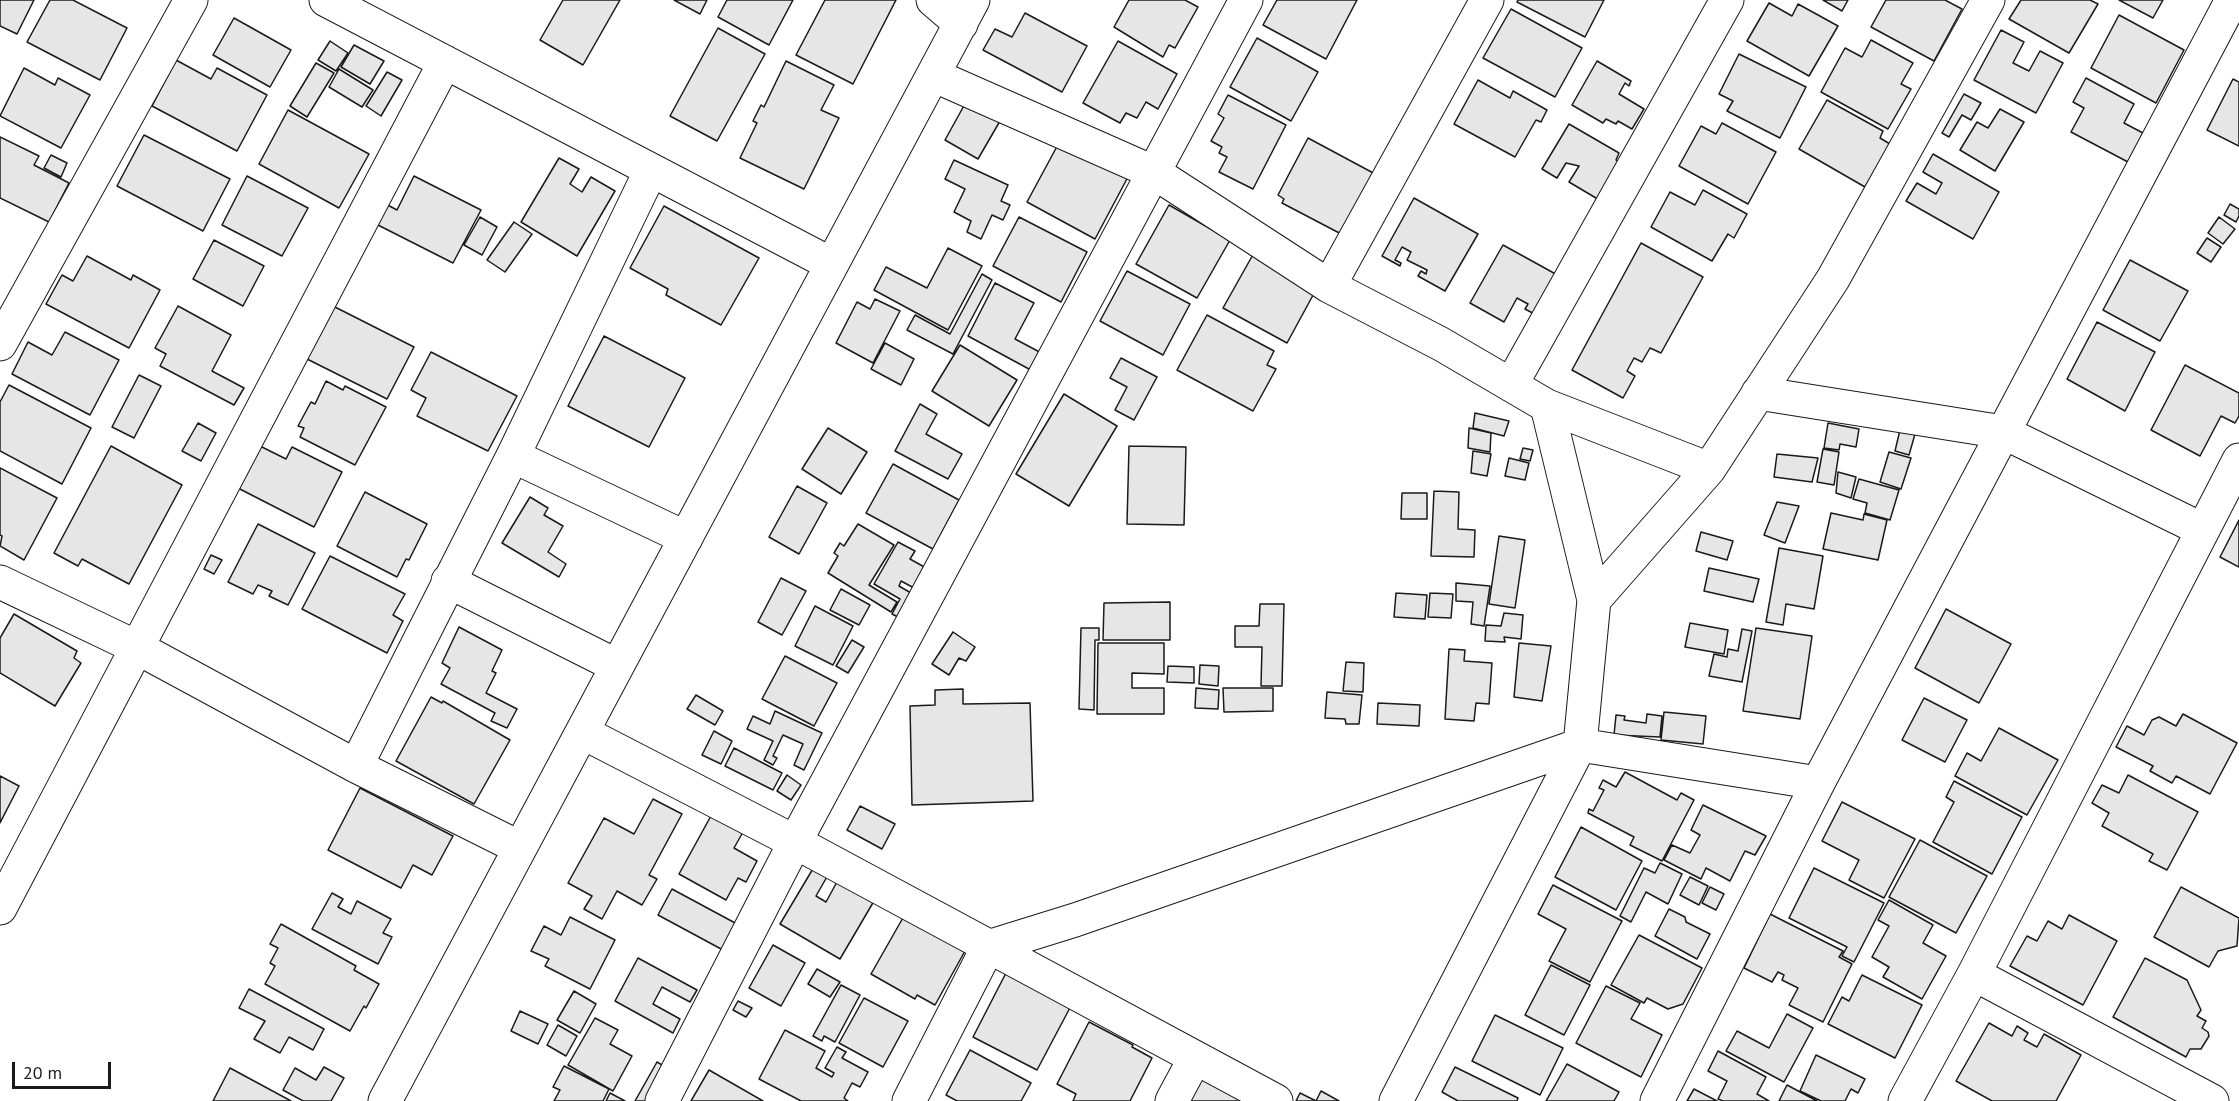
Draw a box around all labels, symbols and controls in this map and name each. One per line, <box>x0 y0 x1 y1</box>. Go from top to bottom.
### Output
scale bar <box>15 1050 114 1088</box>
text: 20 m <box>23 1061 62 1084</box>

